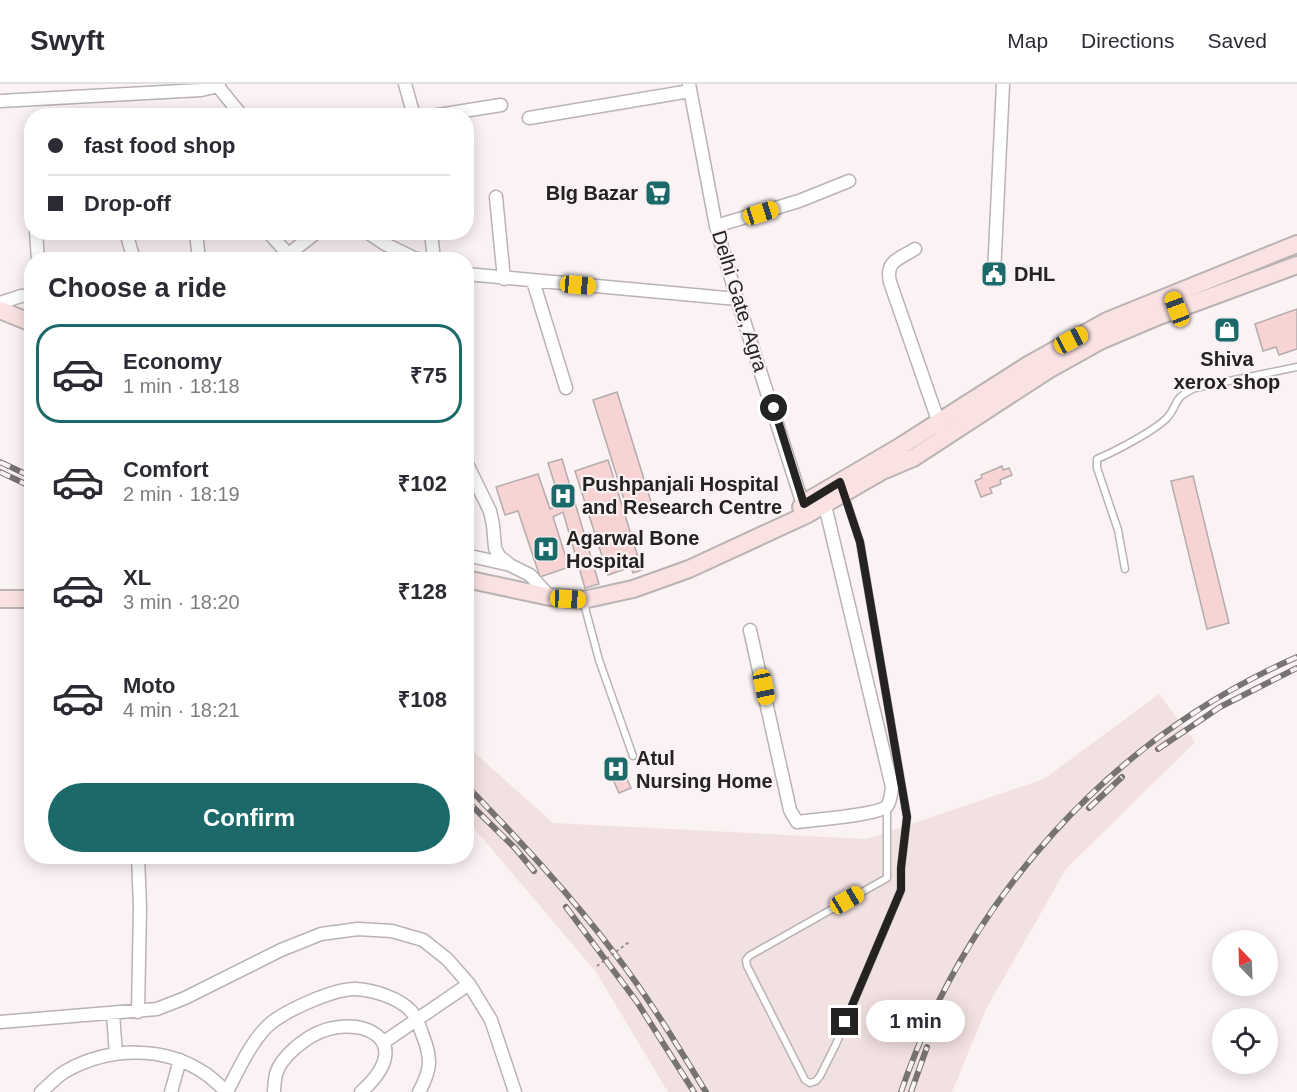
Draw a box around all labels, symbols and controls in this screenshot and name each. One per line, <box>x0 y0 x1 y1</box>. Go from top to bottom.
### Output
text: Swyft <box>30 25 105 56</box>
text: Map <box>1007 29 1048 52</box>
text: Directions <box>1081 29 1174 52</box>
text: Saved <box>1207 29 1267 52</box>
text: fast food shop <box>84 133 236 158</box>
supermarket icon: BIg Bazar <box>643 178 673 208</box>
place label: BIg Bazar <box>546 182 638 204</box>
text: Drop-off <box>84 191 171 216</box>
car <box>741 199 781 227</box>
street label: Delhi Gate, Agra <box>708 228 772 375</box>
public building icon: DHL <box>979 259 1009 289</box>
place label: DHL <box>1014 263 1055 285</box>
text: Choose a ride <box>48 273 227 303</box>
car <box>559 274 597 296</box>
car <box>1162 289 1192 329</box>
shop icon: Shiva xerox shop <box>1212 315 1242 345</box>
car <box>1051 324 1091 356</box>
icon: car <box>51 347 105 401</box>
place label: Shiva xerox shop <box>1174 348 1280 393</box>
text: Economy <box>123 349 222 374</box>
text: ₹75 <box>410 363 447 388</box>
text: 1 min · 18:18 <box>123 375 240 397</box>
route start <box>760 394 787 421</box>
icon: car <box>51 455 105 509</box>
text: Comfort <box>123 457 209 482</box>
text: ₹102 <box>398 471 447 496</box>
place label: Pushpanjali Hospital and Research Centre <box>582 473 782 518</box>
hospital icon: Pushpanjali Hospital and Research Centre <box>548 481 578 511</box>
text: 2 min · 18:19 <box>123 483 240 505</box>
place label: Agarwal Bone Hospital <box>566 527 699 572</box>
hospital icon: Agarwal Bone Hospital <box>531 534 561 564</box>
icon: car <box>51 563 105 617</box>
text: XL <box>123 565 151 590</box>
text: ₹128 <box>398 579 447 604</box>
car <box>550 589 586 609</box>
text: 3 min · 18:20 <box>123 591 240 613</box>
car <box>751 668 777 706</box>
icon: car <box>51 671 105 725</box>
text: Moto <box>123 673 176 698</box>
text: ₹108 <box>398 687 447 712</box>
text: 4 min · 18:21 <box>123 699 240 721</box>
place label: Atul Nursing Home <box>636 747 773 792</box>
hospital icon: Atul Nursing Home <box>601 754 631 784</box>
button: Confirm <box>48 783 450 852</box>
car <box>827 883 867 917</box>
north arrow <box>1212 930 1278 996</box>
map controls <box>1212 930 1278 1074</box>
callout: 1 min <box>866 1001 965 1043</box>
route end <box>831 1008 858 1035</box>
button: locate <box>1212 1008 1278 1074</box>
text: 1 min <box>889 1010 942 1032</box>

